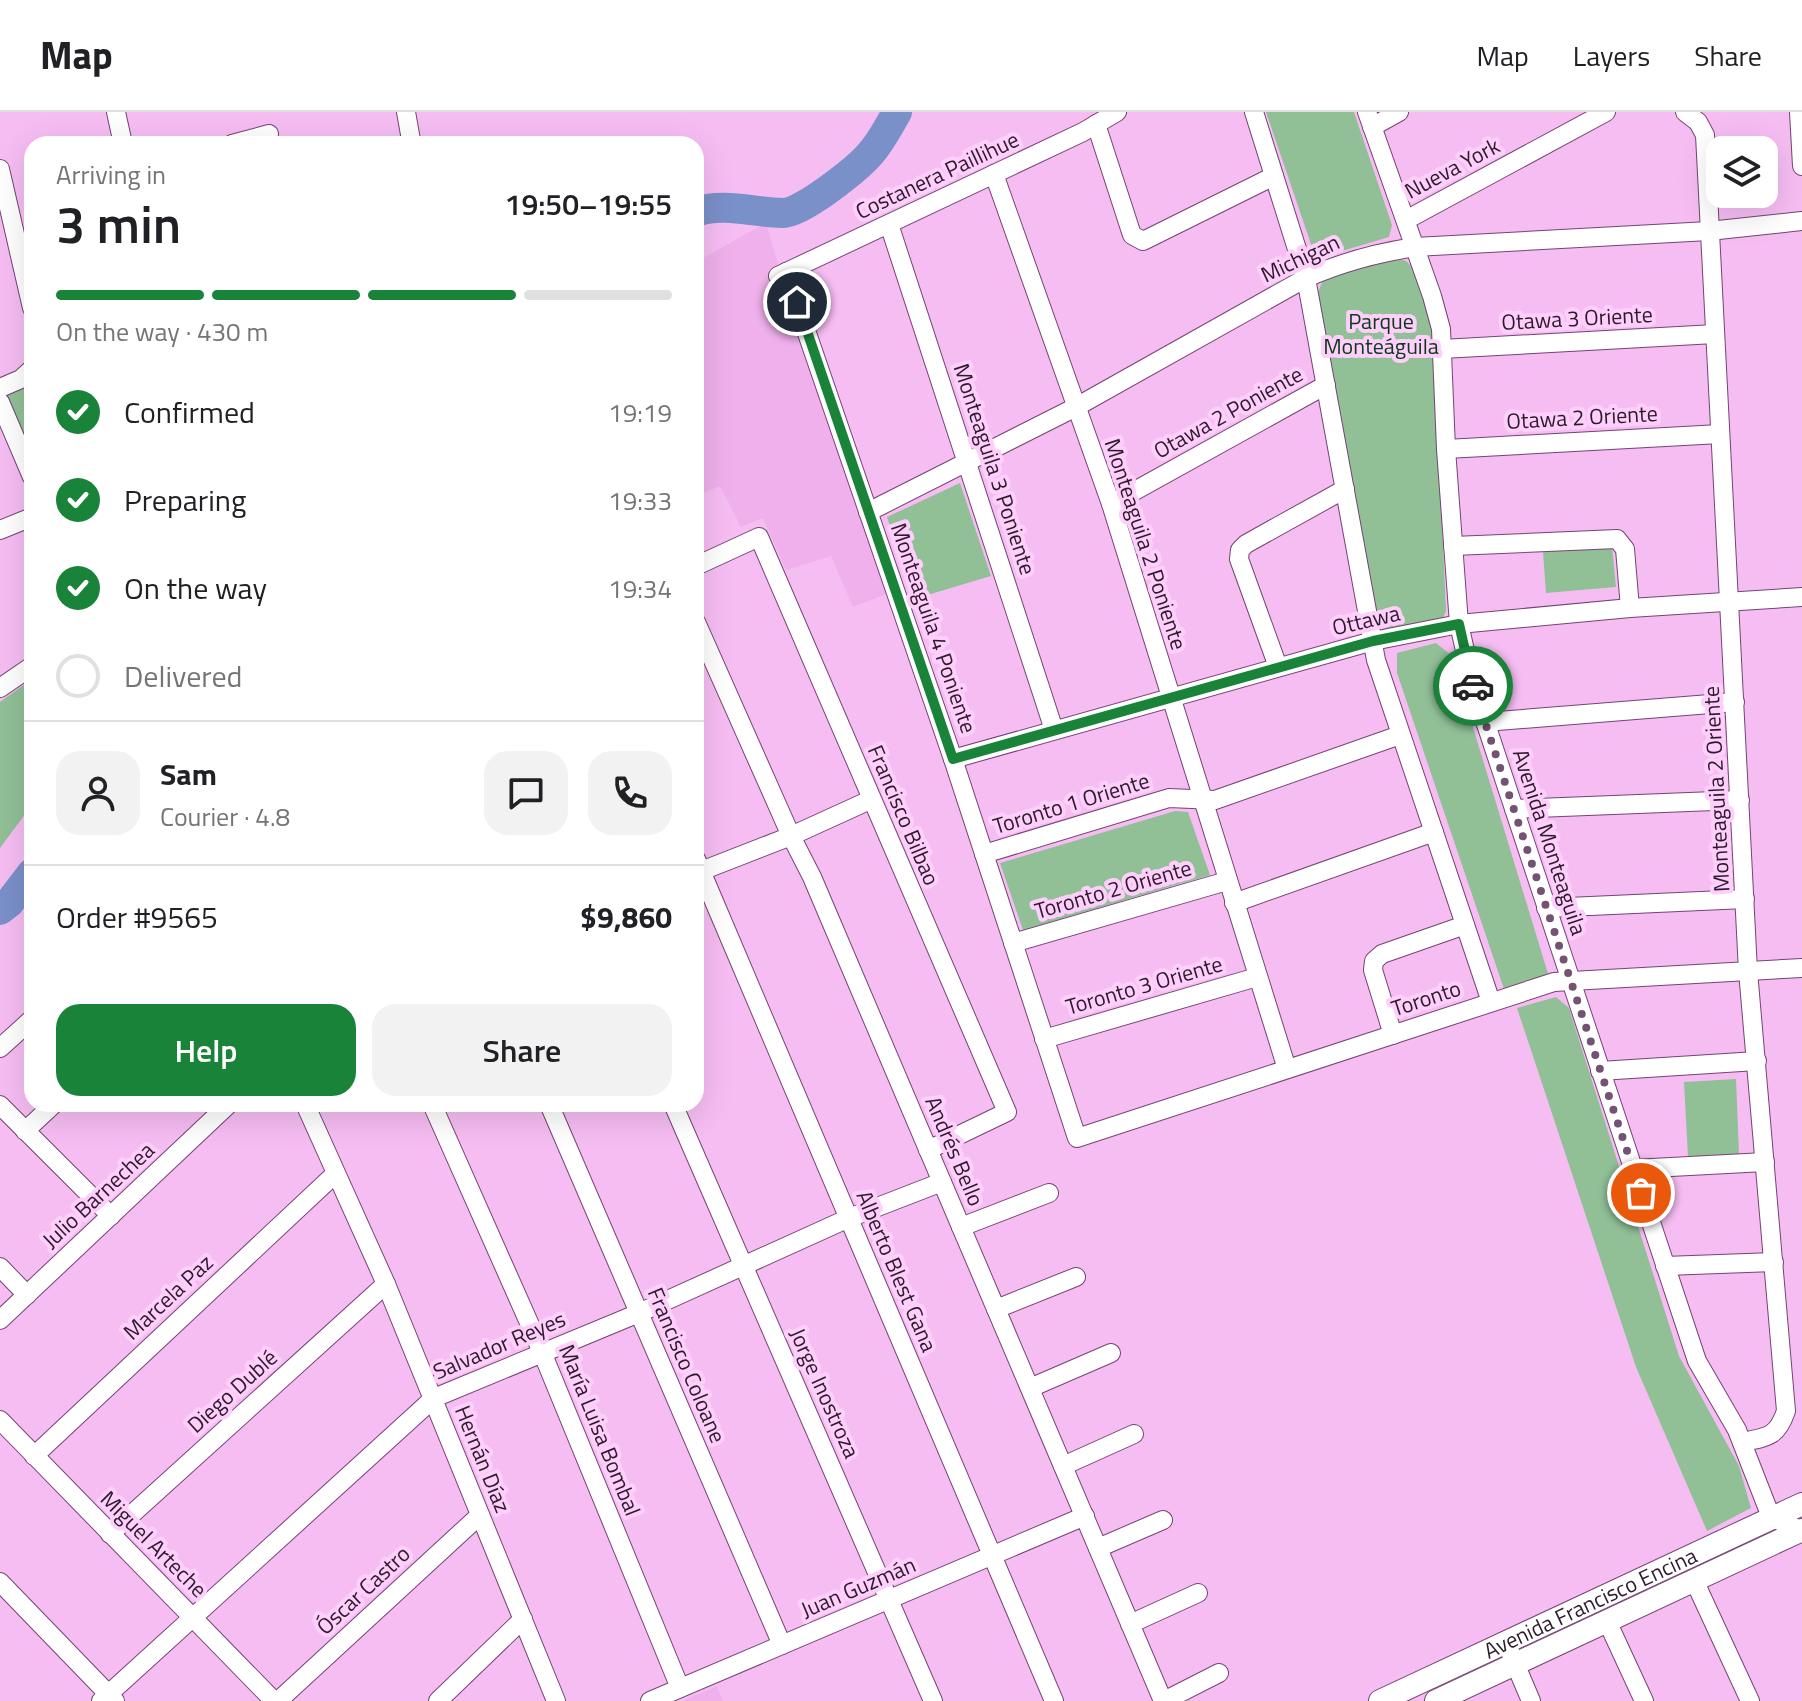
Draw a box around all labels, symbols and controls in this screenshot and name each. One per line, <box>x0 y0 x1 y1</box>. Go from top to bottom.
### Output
text: Map <box>40 26 113 84</box>
text: Map <box>1476 34 1529 77</box>
text: Layers <box>1573 34 1650 77</box>
text: Share <box>1694 34 1762 77</box>
street label: Costanera Paillihue <box>850 122 1024 228</box>
street label: Nueva York <box>1398 128 1506 207</box>
map controls <box>1706 136 1778 208</box>
button: layers <box>1706 136 1778 208</box>
text: Arriving in <box>56 155 166 194</box>
text: 19:50–19:55 <box>505 181 672 227</box>
text: 3 min <box>56 184 181 263</box>
street label: Michigan <box>1255 225 1345 291</box>
pin <box>763 268 831 336</box>
icon: home <box>775 280 819 324</box>
street label: Otawa 3 Oriente <box>1500 297 1654 339</box>
park label: Parque Monteáguila <box>1323 304 1439 363</box>
text: On the way · 430 m <box>56 312 268 351</box>
street label: Otawa 2 Poniente <box>1147 357 1309 467</box>
street label: Monteaguila 3 Poniente <box>945 359 1045 579</box>
text: Confirmed <box>124 389 255 435</box>
icon: check <box>56 390 100 434</box>
text: 19:19 <box>608 393 672 432</box>
street label: Otawa 2 Oriente <box>1505 396 1659 438</box>
street label: Monteaguila 2 Poniente <box>1096 434 1196 654</box>
text: Preparing <box>124 477 246 523</box>
icon: check <box>56 478 100 522</box>
text: 19:33 <box>608 481 672 520</box>
street label: Monteaguila 4 Poniente <box>882 518 986 738</box>
text: On the way <box>124 565 267 611</box>
icon: check <box>56 566 100 610</box>
text: 19:34 <box>608 569 672 608</box>
street label: Ottawa <box>1329 596 1403 644</box>
courier <box>1433 646 1513 726</box>
text: Delivered <box>124 653 242 699</box>
icon: car <box>1451 664 1495 708</box>
street label: Monteaguila 2 Oriente <box>1694 685 1738 893</box>
street label: Francisco Bilbao <box>859 739 949 891</box>
street label: Avenida Monteaguila <box>1504 745 1596 939</box>
button: person <box>56 751 140 835</box>
text: Sam <box>160 751 217 797</box>
button: chat <box>484 751 568 835</box>
button: phone <box>588 751 672 835</box>
street label: Toronto 1 Oriente <box>989 763 1153 843</box>
text: Courier · 4.8 <box>160 797 290 836</box>
street label: Toronto 2 Oriente <box>1030 850 1196 928</box>
text: Order #9565 <box>56 894 218 940</box>
text: $9,860 <box>580 894 672 940</box>
street label: Toronto 3 Oriente <box>1061 946 1227 1024</box>
street label: Toronto <box>1387 971 1465 1025</box>
button: Help <box>56 1004 356 1096</box>
button: Share <box>372 1004 672 1096</box>
street label: Andrés Bello <box>917 1091 993 1211</box>
street label: Julio Barnechea <box>34 1134 162 1256</box>
pin <box>1607 1159 1675 1227</box>
icon: bag <box>1619 1171 1663 1215</box>
street label: Alberto Blest Gana <box>848 1185 946 1357</box>
street label: Marcela Paz <box>115 1246 221 1348</box>
street label: Francisco Coloane <box>639 1282 735 1448</box>
street label: Salvador Reyes <box>427 1302 571 1388</box>
street label: Jorge Inostroza <box>781 1322 869 1464</box>
street label: María Luisa Bombal <box>550 1339 650 1521</box>
street label: Diego Dublé <box>179 1341 285 1441</box>
street label: Hernán Díaz <box>446 1400 520 1518</box>
street label: Miguel Arteche <box>93 1483 215 1605</box>
street label: Óscar Castro <box>308 1537 418 1643</box>
street label: Avenida Francisco Encina <box>1478 1538 1702 1667</box>
street label: Juan Guzmán <box>795 1547 921 1627</box>

